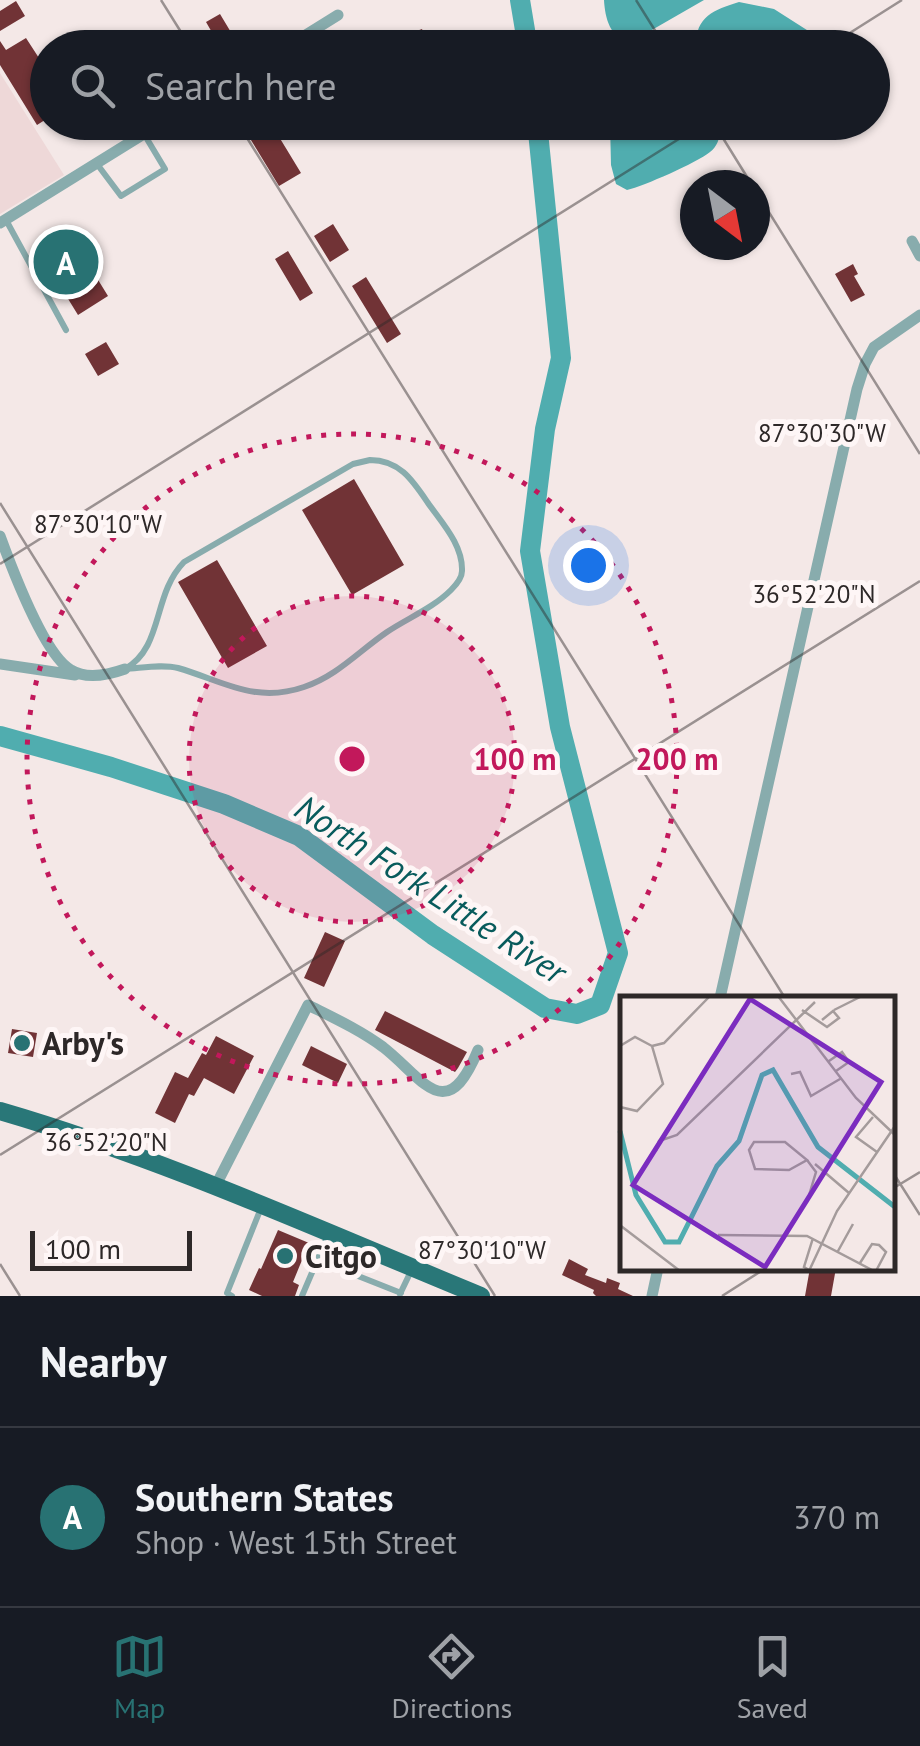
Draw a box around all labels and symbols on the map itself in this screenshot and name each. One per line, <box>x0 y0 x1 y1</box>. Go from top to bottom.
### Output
north arrow <box>680 170 770 260</box>
pin: A <box>34 224 98 300</box>
text: 87°30'30"W <box>758 417 886 449</box>
text: 87°30'10"W <box>34 508 162 540</box>
your location <box>563 540 614 591</box>
text: 36°52'20"N <box>752 578 876 610</box>
text: 100 m <box>474 739 556 778</box>
text: 200 m <box>636 739 718 778</box>
centre of rings <box>334 741 370 777</box>
water label: North Fork Little River <box>287 784 578 995</box>
inset map <box>620 996 895 1271</box>
place label: Arby's <box>42 1022 124 1064</box>
marker: Arby's <box>11 1032 33 1054</box>
text: 36°52'20"N <box>44 1126 168 1158</box>
scale bar <box>30 1226 192 1270</box>
text: 87°30'10"W <box>418 1234 546 1266</box>
place label: Citgo <box>305 1235 377 1277</box>
marker: Citgo <box>274 1245 296 1267</box>

